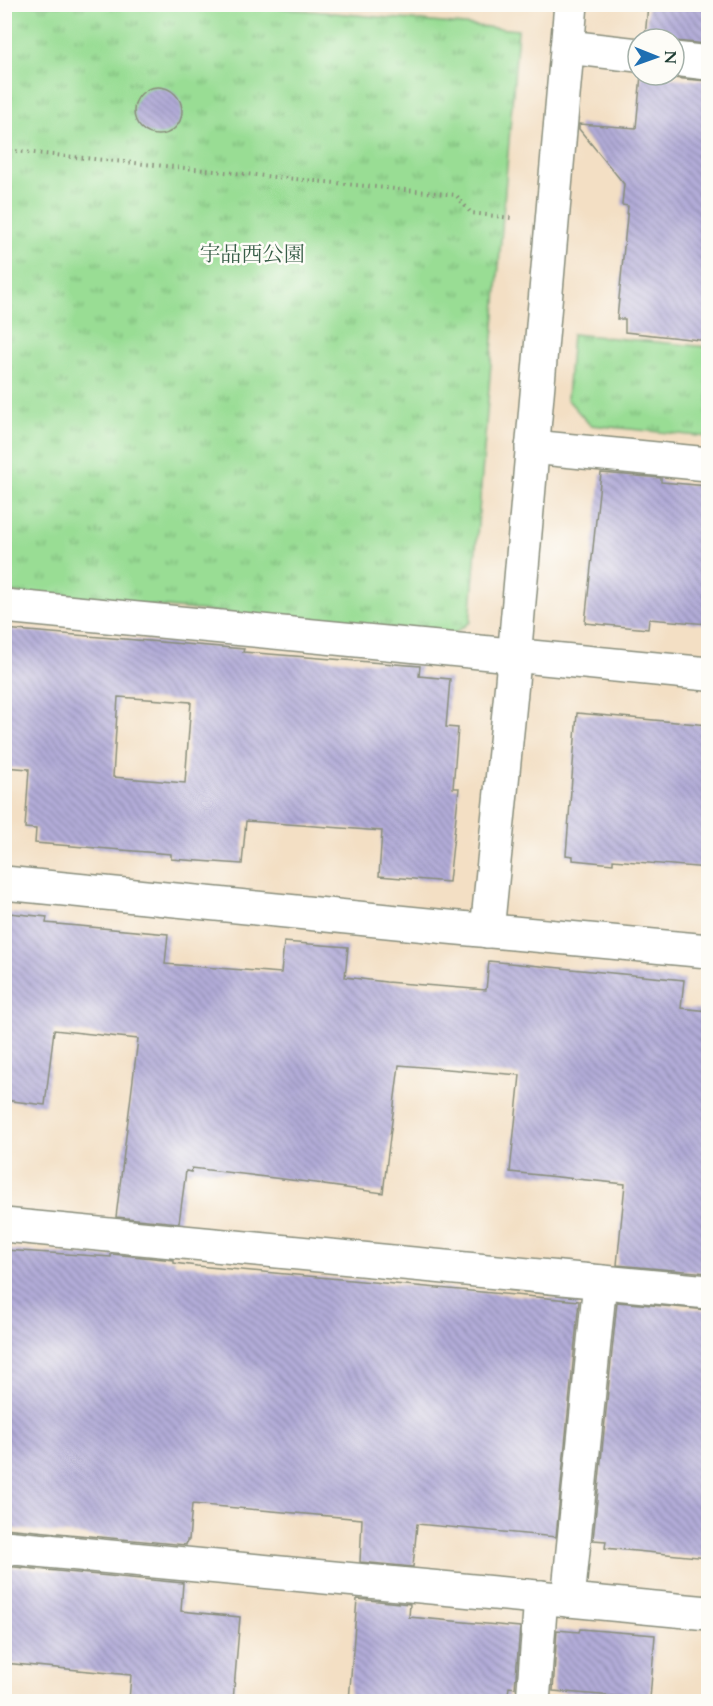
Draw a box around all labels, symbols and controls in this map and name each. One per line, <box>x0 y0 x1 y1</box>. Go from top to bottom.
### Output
north arrow <box>626 27 686 87</box>
text: N <box>659 50 681 64</box>
park label: 宇品西公園 <box>200 240 305 269</box>

